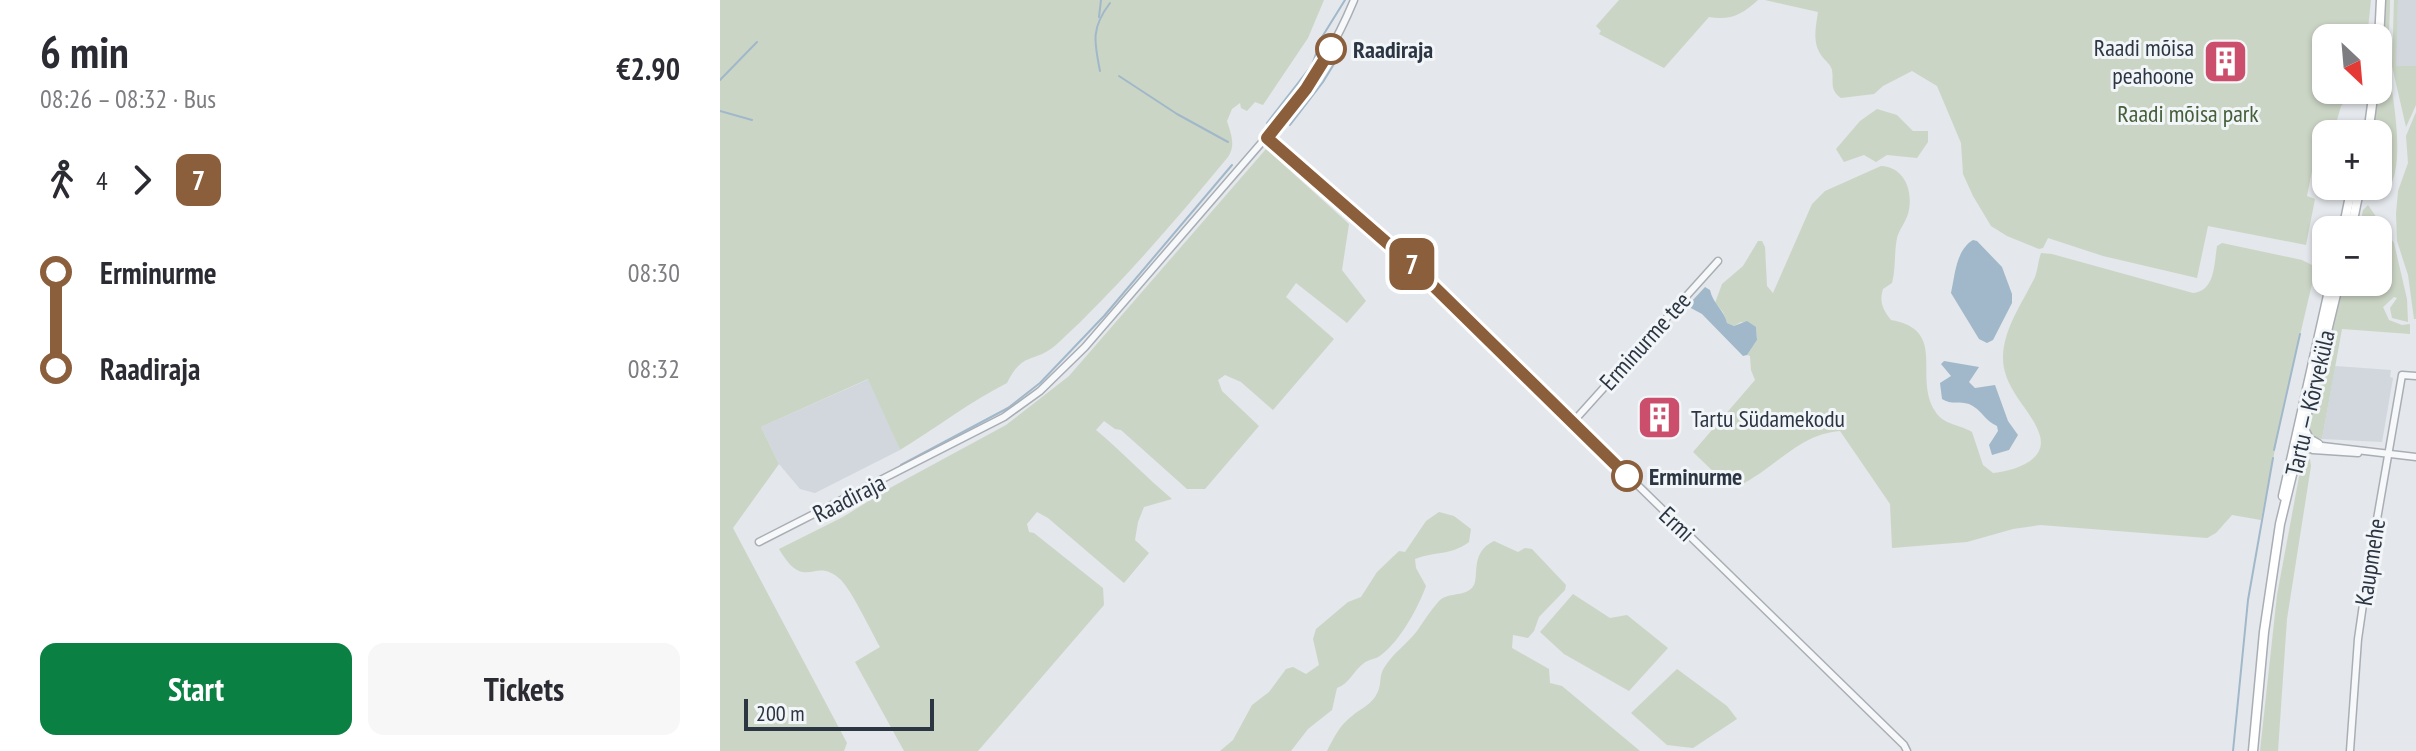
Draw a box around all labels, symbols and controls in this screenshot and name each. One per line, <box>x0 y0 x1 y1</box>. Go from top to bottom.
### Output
text: 6 min <box>40 23 129 80</box>
north arrow <box>2312 24 2392 104</box>
map controls <box>2312 24 2392 296</box>
place label: Raadi mõisa peahoone <box>2094 32 2194 91</box>
marker: Raadiraja <box>1316 34 1346 64</box>
place label: Raadiraja <box>1353 34 1433 65</box>
building icon: Raadi mõisa peahoone <box>2201 37 2249 85</box>
text: €2.90 <box>616 49 680 88</box>
text: 08:26 – 08:32 · Bus <box>40 82 216 115</box>
park label: Raadi mõisa park <box>2117 98 2259 129</box>
button: + <box>2312 120 2392 200</box>
icon: walk <box>40 158 84 202</box>
icon: forward <box>120 158 164 202</box>
text: 7 <box>192 161 205 198</box>
text: 4 <box>96 164 108 197</box>
button: − <box>2312 216 2392 296</box>
line badge: 7 <box>1386 238 1438 290</box>
text: 7 <box>1405 245 1419 282</box>
text: Erminurme <box>100 253 217 292</box>
text: 08:30 <box>628 256 680 289</box>
street label: Erminurme tee <box>1593 285 1697 397</box>
street label: Tartu — Kõrveküla <box>2278 327 2342 479</box>
text: Raadiraja <box>100 349 200 388</box>
text: 08:32 <box>628 352 680 385</box>
building icon: Tartu Südamekodu <box>1636 394 1684 442</box>
place label: Tartu Südamekodu <box>1691 403 1845 434</box>
marker: Erminurme <box>1612 461 1642 491</box>
place label: Erminurme <box>1649 461 1742 492</box>
street label: Raadiraja <box>808 467 890 529</box>
street label: Ermi <box>1653 500 1701 548</box>
street label: Kaupmehe <box>2348 516 2392 608</box>
button: Start <box>40 643 352 735</box>
button: Tickets <box>368 643 680 735</box>
scale bar <box>744 695 934 731</box>
text: 200 m <box>756 699 805 727</box>

